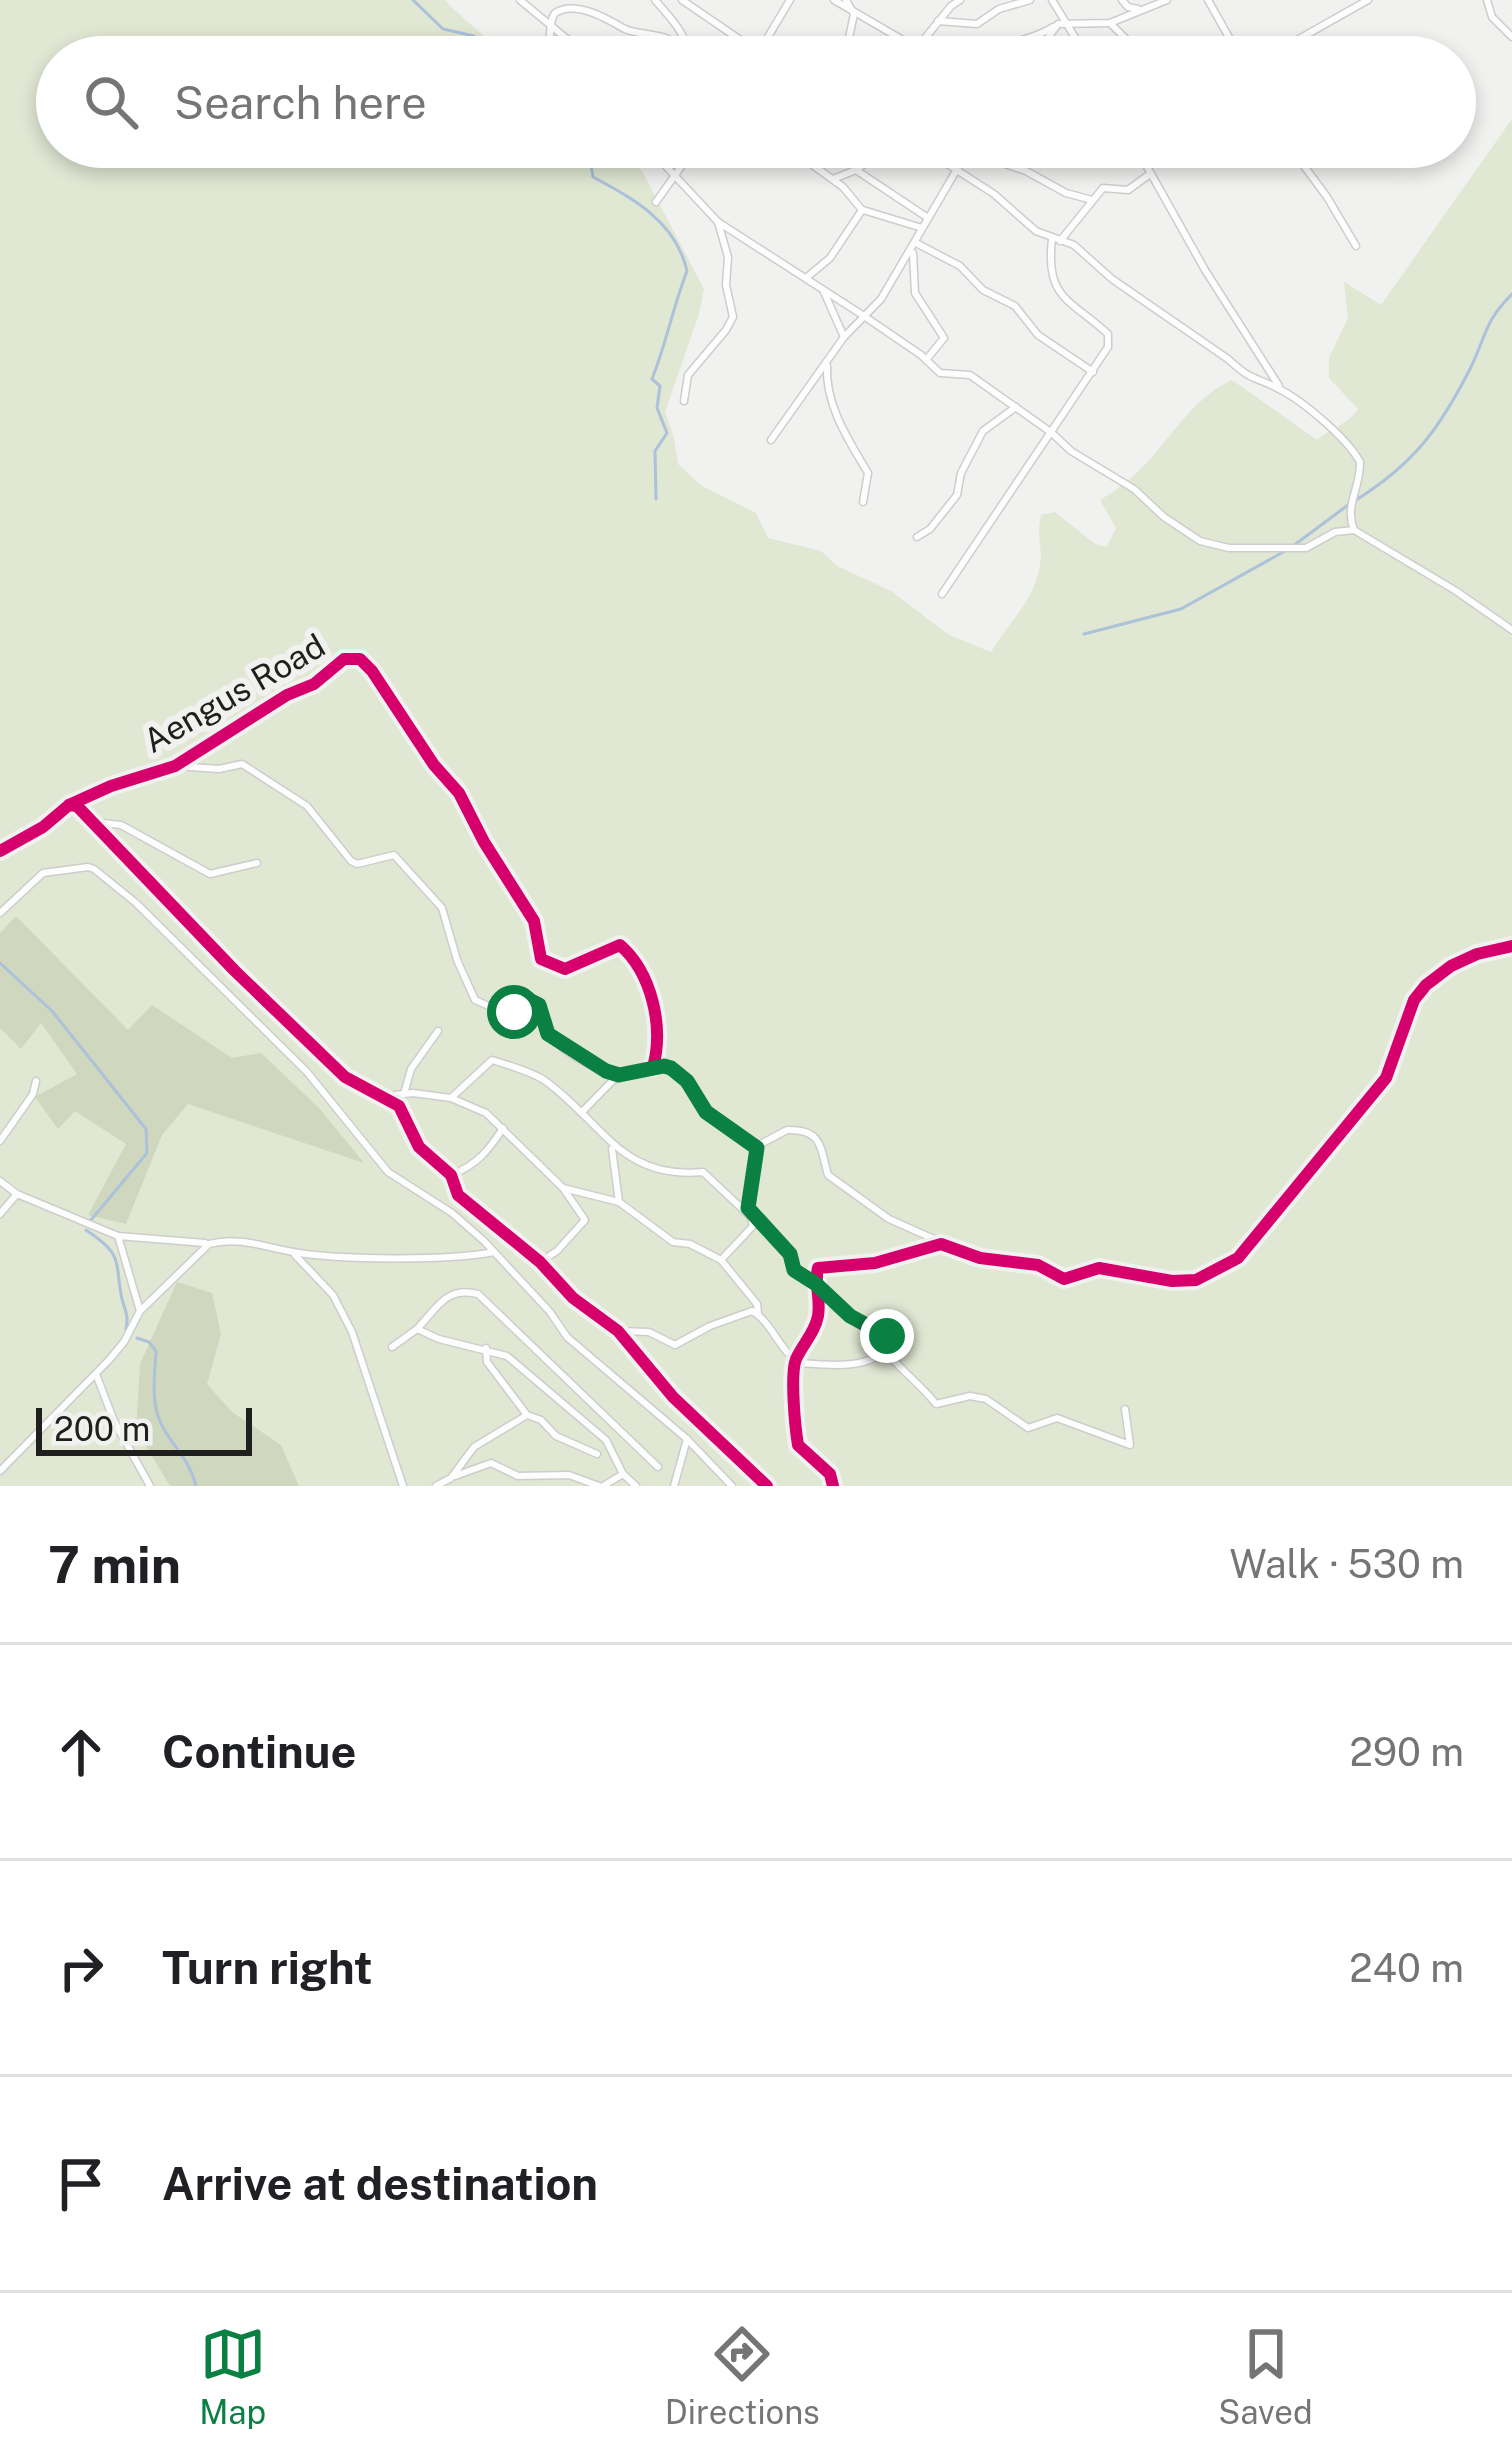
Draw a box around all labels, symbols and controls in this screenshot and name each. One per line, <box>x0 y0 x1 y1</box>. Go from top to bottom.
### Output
search box <box>36 36 1476 168</box>
icon: search <box>78 69 144 135</box>
text: Search here <box>174 76 427 129</box>
street label: Aengus Road <box>137 626 331 760</box>
route start <box>487 985 541 1039</box>
route end <box>860 1309 914 1363</box>
scale bar <box>36 1402 252 1455</box>
text: 200 m <box>54 1410 150 1448</box>
text: 7 min <box>48 1535 181 1594</box>
text: Walk · 530 m <box>1229 1541 1464 1587</box>
icon: ahead <box>48 1719 114 1785</box>
text: Continue <box>162 1725 356 1778</box>
text: 290 m <box>1350 1729 1464 1775</box>
icon: right <box>48 1935 114 2001</box>
text: Turn right <box>162 1941 373 1994</box>
text: 240 m <box>1349 1945 1464 1991</box>
icon: arrive <box>48 2151 114 2217</box>
text: Arrive at destination <box>162 2157 598 2210</box>
tab: Map <box>199 2321 266 2431</box>
tab: Directions <box>665 2321 820 2431</box>
tab: Saved <box>1218 2321 1313 2431</box>

